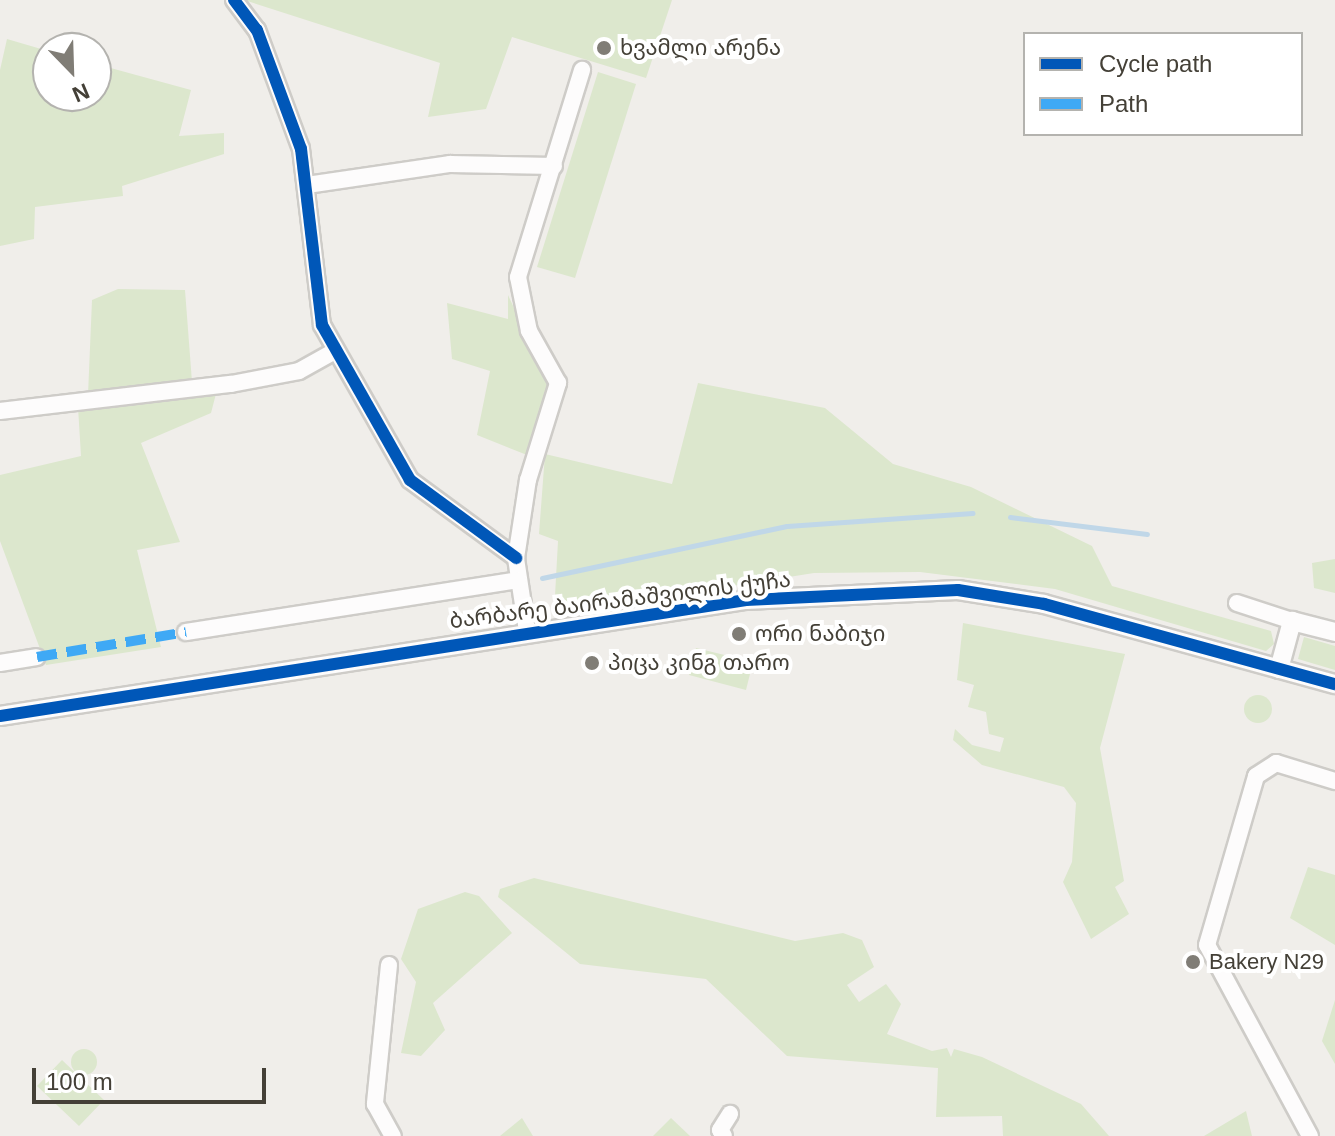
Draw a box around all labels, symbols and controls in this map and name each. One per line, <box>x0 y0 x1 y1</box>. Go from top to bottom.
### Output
north arrow <box>32 32 112 112</box>
legend <box>1023 32 1303 136</box>
place label: ხვამლი არენა <box>620 35 781 61</box>
marker: ხვამლი არენა <box>595 39 613 57</box>
text: Cycle path <box>1099 50 1212 77</box>
text: N <box>69 78 93 107</box>
text: Path <box>1099 90 1148 117</box>
street label: ბარბარე ბაირამაშვილის ქუჩა <box>448 566 792 634</box>
place label: ორი ნაბიჯი <box>755 621 885 647</box>
marker: ორი ნაბიჯი <box>730 625 748 643</box>
place label: პიცა კინგ თარო <box>608 650 790 676</box>
marker: პიცა კინგ თარო <box>583 654 601 672</box>
place label: Bakery N29 <box>1209 949 1324 975</box>
marker: Bakery N29 <box>1184 953 1202 971</box>
scale bar <box>36 1052 270 1102</box>
text: 100 m <box>46 1068 113 1095</box>

